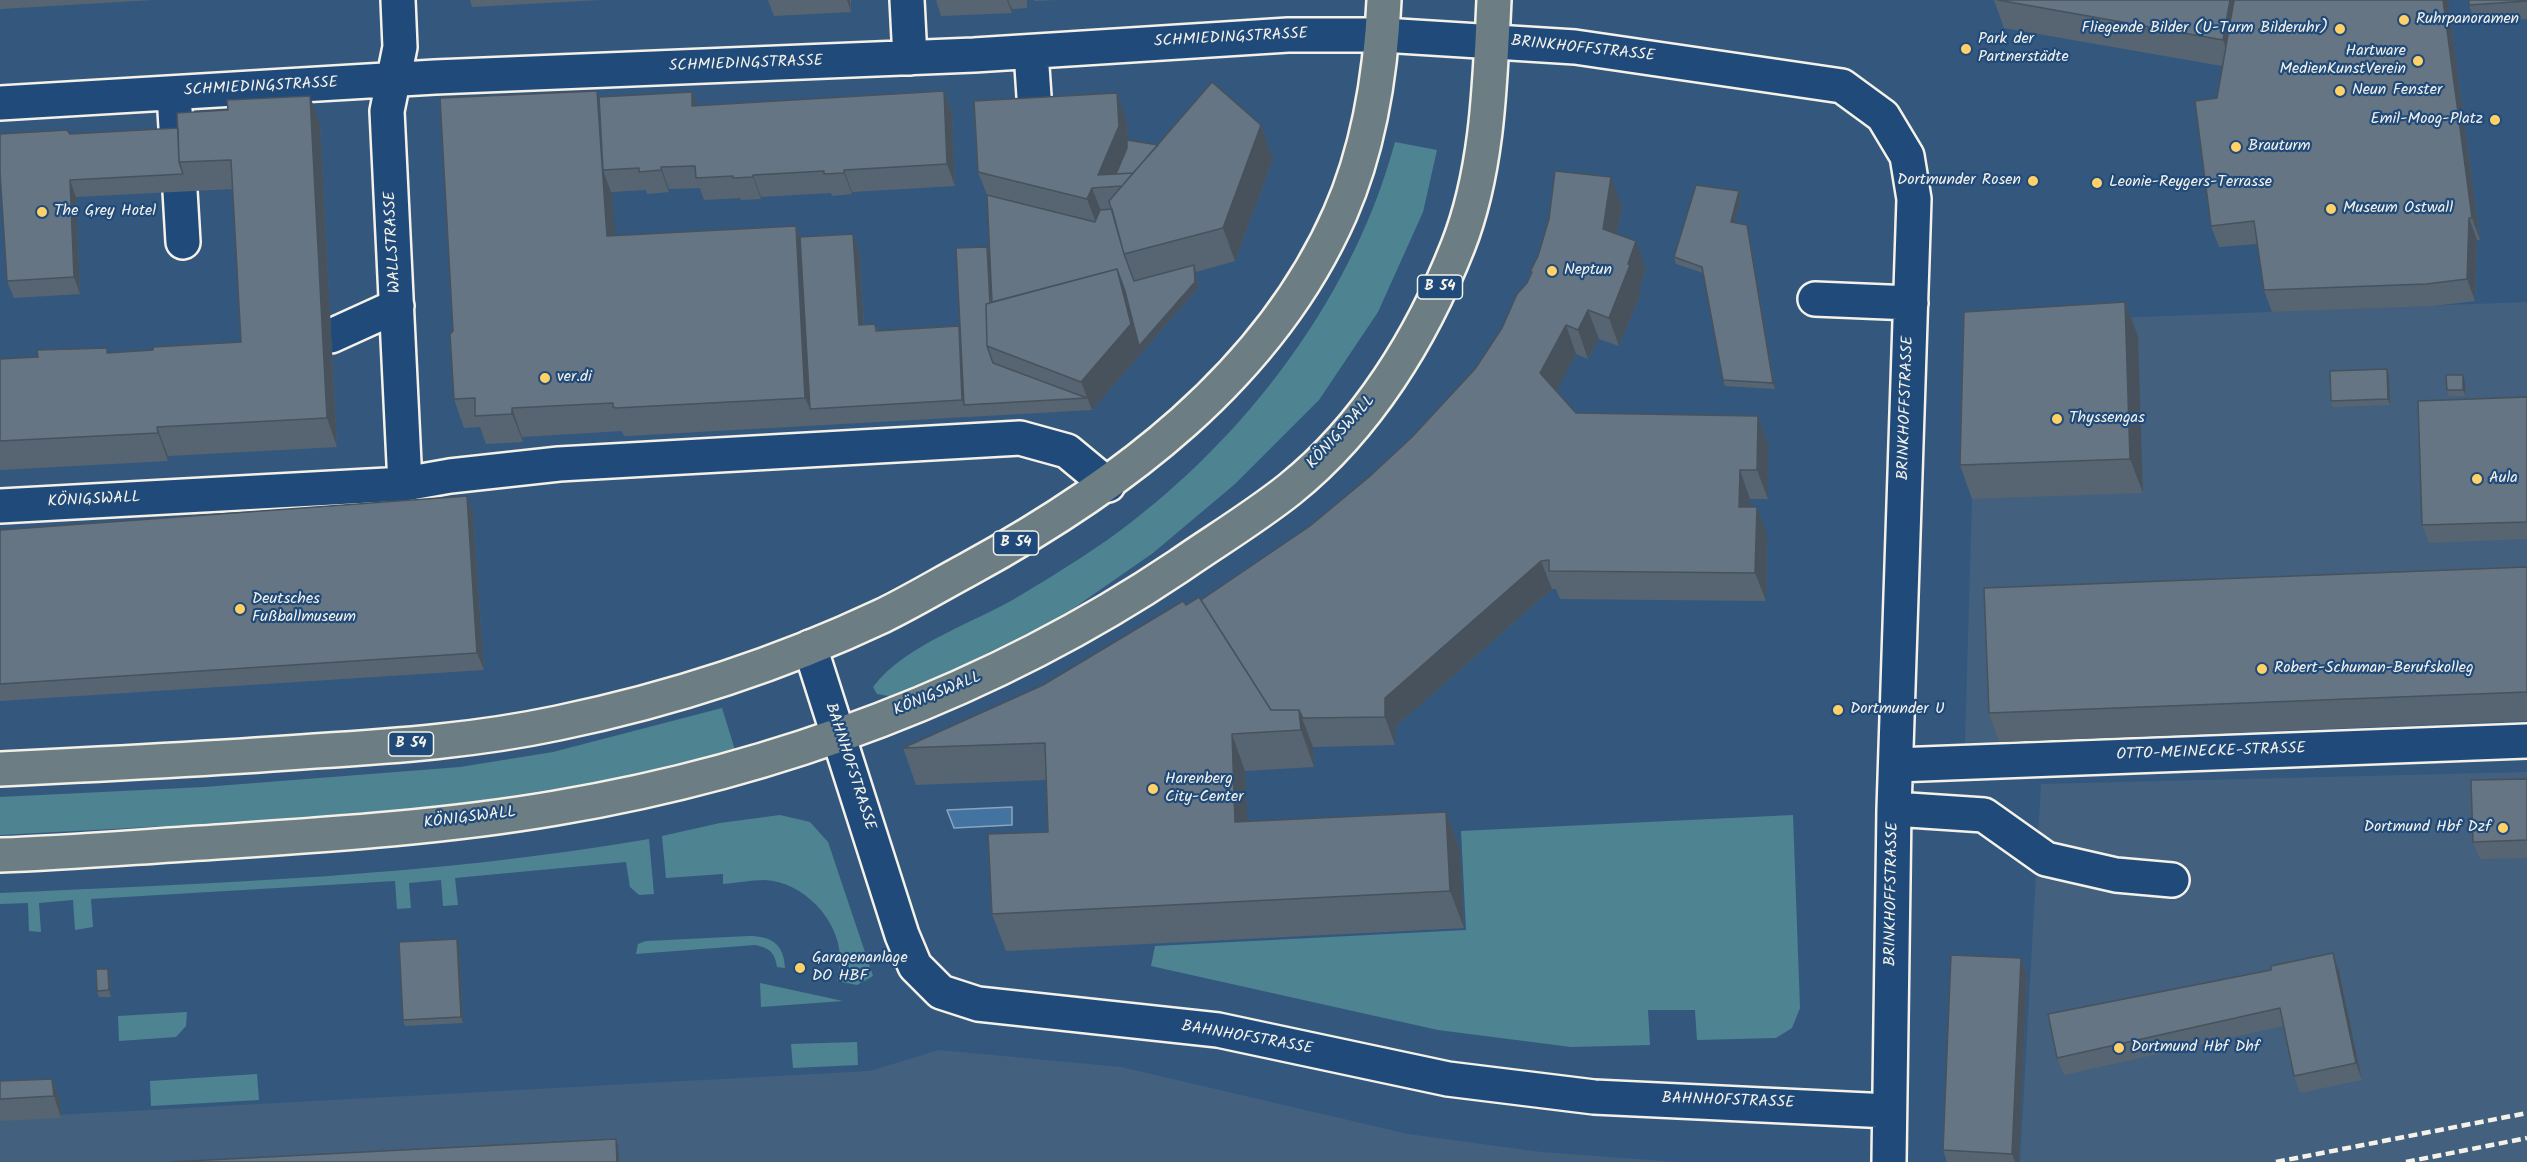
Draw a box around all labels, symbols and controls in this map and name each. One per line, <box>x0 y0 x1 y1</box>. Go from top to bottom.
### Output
place label: Ruhrpanoramen <box>2416 10 2519 30</box>
marker: Ruhrpanoramen <box>2397 13 2411 27</box>
place label: Fliegende Bilder (U-Turm Bilderuhr) <box>2082 19 2328 39</box>
marker: Fliegende Bilder (U-Turm Bilderuhr) <box>2333 22 2347 36</box>
street label: SCHMIEDINGSTRASSE <box>1154 25 1308 53</box>
place label: Park der Partnerstädte <box>1978 30 2069 68</box>
street label: BRINKHOFFSTRASSE <box>1510 33 1656 67</box>
marker: Park der Partnerstädte <box>1959 42 1973 56</box>
place label: Hartware MedienKunstVerein <box>2279 42 2406 80</box>
street label: SCHMIEDINGSTRASSE <box>669 53 823 77</box>
marker: Hartware MedienKunstVerein <box>2411 54 2425 68</box>
street label: SCHMIEDINGSTRASSE <box>184 74 338 102</box>
place label: Neun Fenster <box>2352 81 2442 101</box>
marker: Neun Fenster <box>2333 84 2347 98</box>
place label: Emil-Moog-Platz <box>2370 110 2483 130</box>
marker: Emil-Moog-Platz <box>2488 113 2502 127</box>
place label: Brauturm <box>2248 137 2311 157</box>
marker: Brauturm <box>2229 140 2243 154</box>
place label: Dortmunder Rosen <box>1897 171 2021 191</box>
place label: Leonie-Reygers-Terrasse <box>2109 173 2272 193</box>
marker: Dortmunder Rosen <box>2026 174 2040 188</box>
marker: Leonie-Reygers-Terrasse <box>2090 176 2104 190</box>
street label: WALLSTRASSE <box>382 190 406 294</box>
place label: Museum Ostwall <box>2343 199 2453 219</box>
place label: The Grey Hotel <box>54 202 156 222</box>
marker: Museum Ostwall <box>2324 202 2338 216</box>
marker: The Grey Hotel <box>35 205 49 219</box>
place label: Neptun <box>1564 261 1612 281</box>
marker: Neptun <box>1545 264 1559 278</box>
road number: B 54 <box>1418 275 1462 299</box>
street label: BRINKHOFFSTRASSE <box>1895 335 1919 481</box>
place label: ver.di <box>557 368 592 388</box>
marker: ver.di <box>538 371 552 385</box>
street label: KÖNIGSWALL <box>1304 392 1380 474</box>
place label: Thyssengas <box>2069 409 2145 429</box>
marker: Thyssengas <box>2050 412 2064 426</box>
place label: Aula <box>2489 469 2518 489</box>
marker: Aula <box>2470 472 2484 486</box>
street label: KÖNIGSWALL <box>47 489 141 513</box>
road number: B 54 <box>994 531 1038 555</box>
place label: Deutsches Fußballmuseum <box>252 590 356 628</box>
marker: Deutsches Fußballmuseum <box>233 602 247 616</box>
place label: Robert-Schuman-Berufskolleg <box>2274 659 2474 679</box>
marker: Robert-Schuman-Berufskolleg <box>2255 662 2269 676</box>
street label: KÖNIGSWALL <box>891 669 985 721</box>
place label: Dortmunder U <box>1850 700 1944 720</box>
street label: BAHNHOFSTRASSE <box>819 701 879 833</box>
marker: Dortmunder U <box>1831 703 1845 717</box>
road number: B 54 <box>388 732 434 756</box>
street label: OTTO-MEINECKE-STRASSE <box>2116 740 2306 766</box>
place label: Harenberg City-Center <box>1165 770 1243 808</box>
marker: Harenberg City-Center <box>1146 782 1160 796</box>
street label: KÖNIGSWALL <box>423 804 517 834</box>
place label: Dortmund Hbf Dzf <box>2364 818 2491 838</box>
marker: Dortmund Hbf Dzf <box>2496 821 2510 835</box>
street label: BRINKHOFFSTRASSE <box>1882 822 1904 966</box>
place label: Garagenanlage DO HBF <box>812 949 908 987</box>
marker: Garagenanlage DO HBF <box>793 961 807 975</box>
street label: BAHNHOFSTRASSE <box>1180 1018 1314 1060</box>
place label: Dortmund Hbf Dhf <box>2131 1038 2260 1058</box>
marker: Dortmund Hbf Dhf <box>2112 1041 2126 1055</box>
street label: BAHNHOFSTRASSE <box>1661 1090 1795 1114</box>

